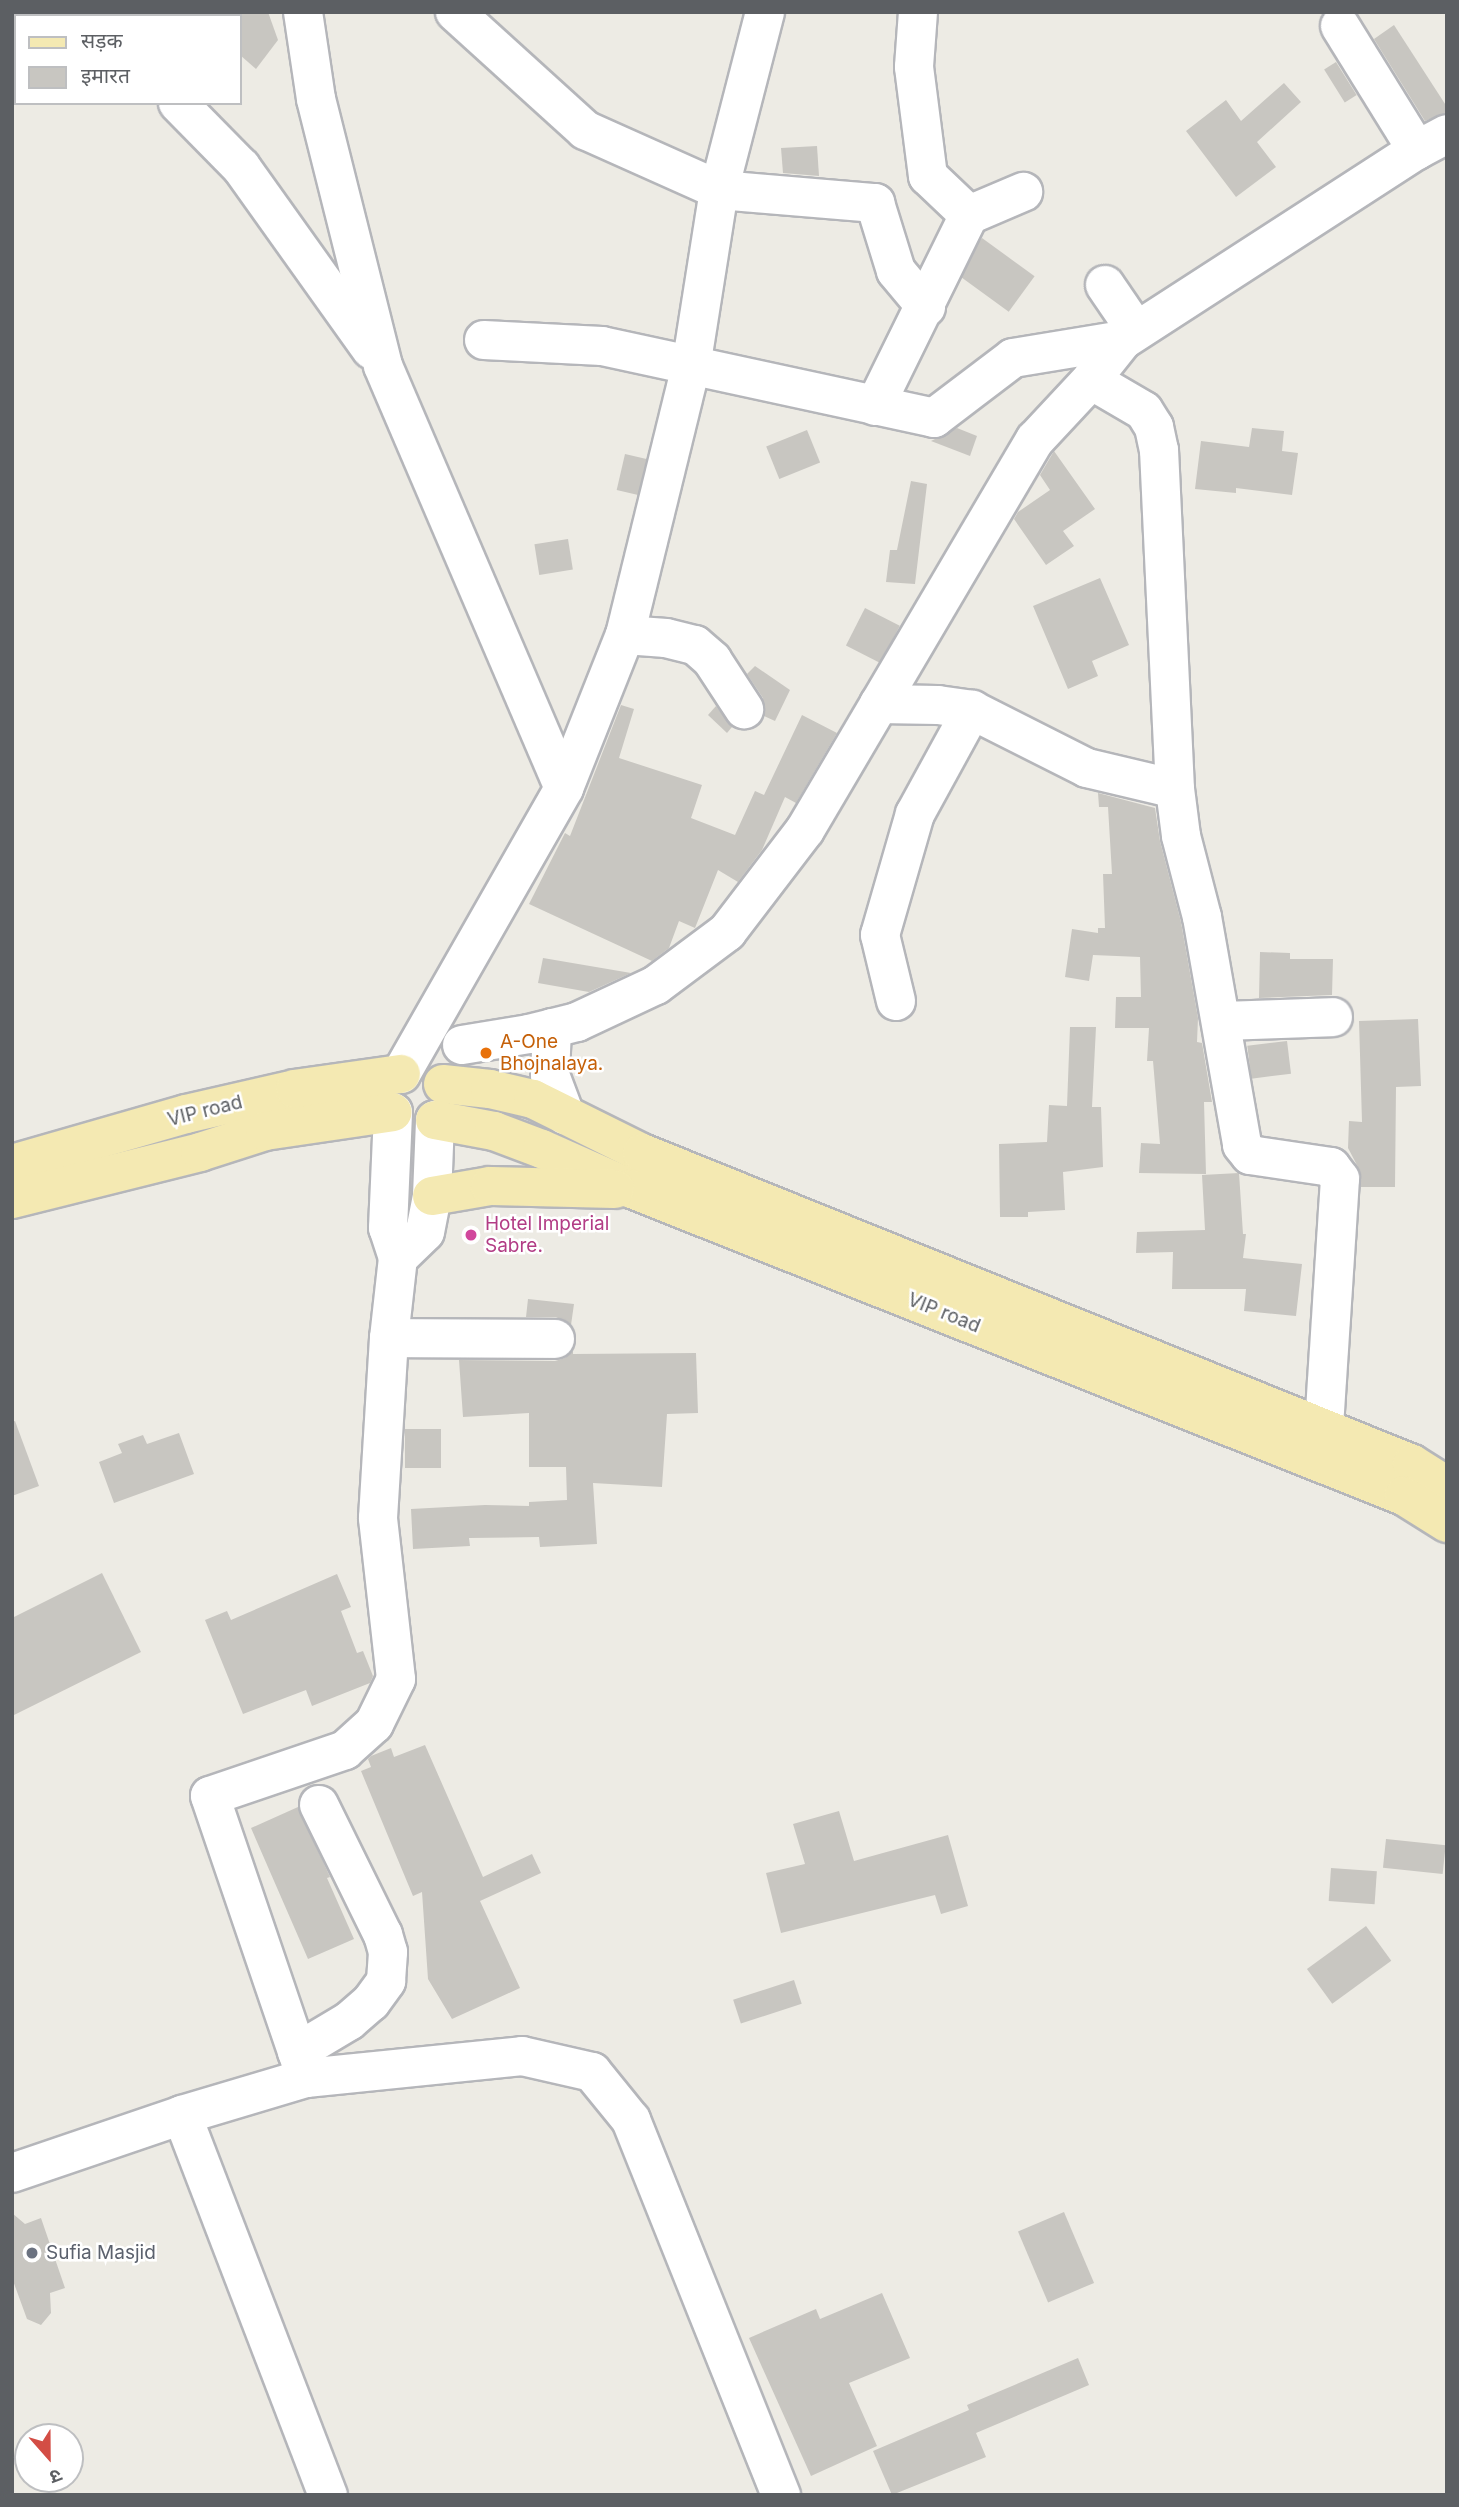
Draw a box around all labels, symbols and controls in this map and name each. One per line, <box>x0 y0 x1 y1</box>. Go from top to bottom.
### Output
legend <box>14 14 242 105</box>
text: सड़क <box>81 28 123 53</box>
text: इमारत <box>81 63 130 88</box>
place label: A-One Bhojnalaya. <box>500 1031 603 1075</box>
marker: A-One Bhojnalaya. <box>478 1045 494 1061</box>
street label: VIP road <box>165 1091 245 1131</box>
place label: Hotel Imperial Sabre. <box>485 1213 609 1257</box>
marker: Hotel Imperial Sabre. <box>463 1227 479 1243</box>
street label: VIP road <box>904 1288 984 1338</box>
place label: Sufia Masjid <box>46 2242 156 2264</box>
marker: Sufia Masjid <box>24 2245 40 2261</box>
north arrow <box>14 2423 84 2493</box>
text: उ <box>47 2463 65 2489</box>

